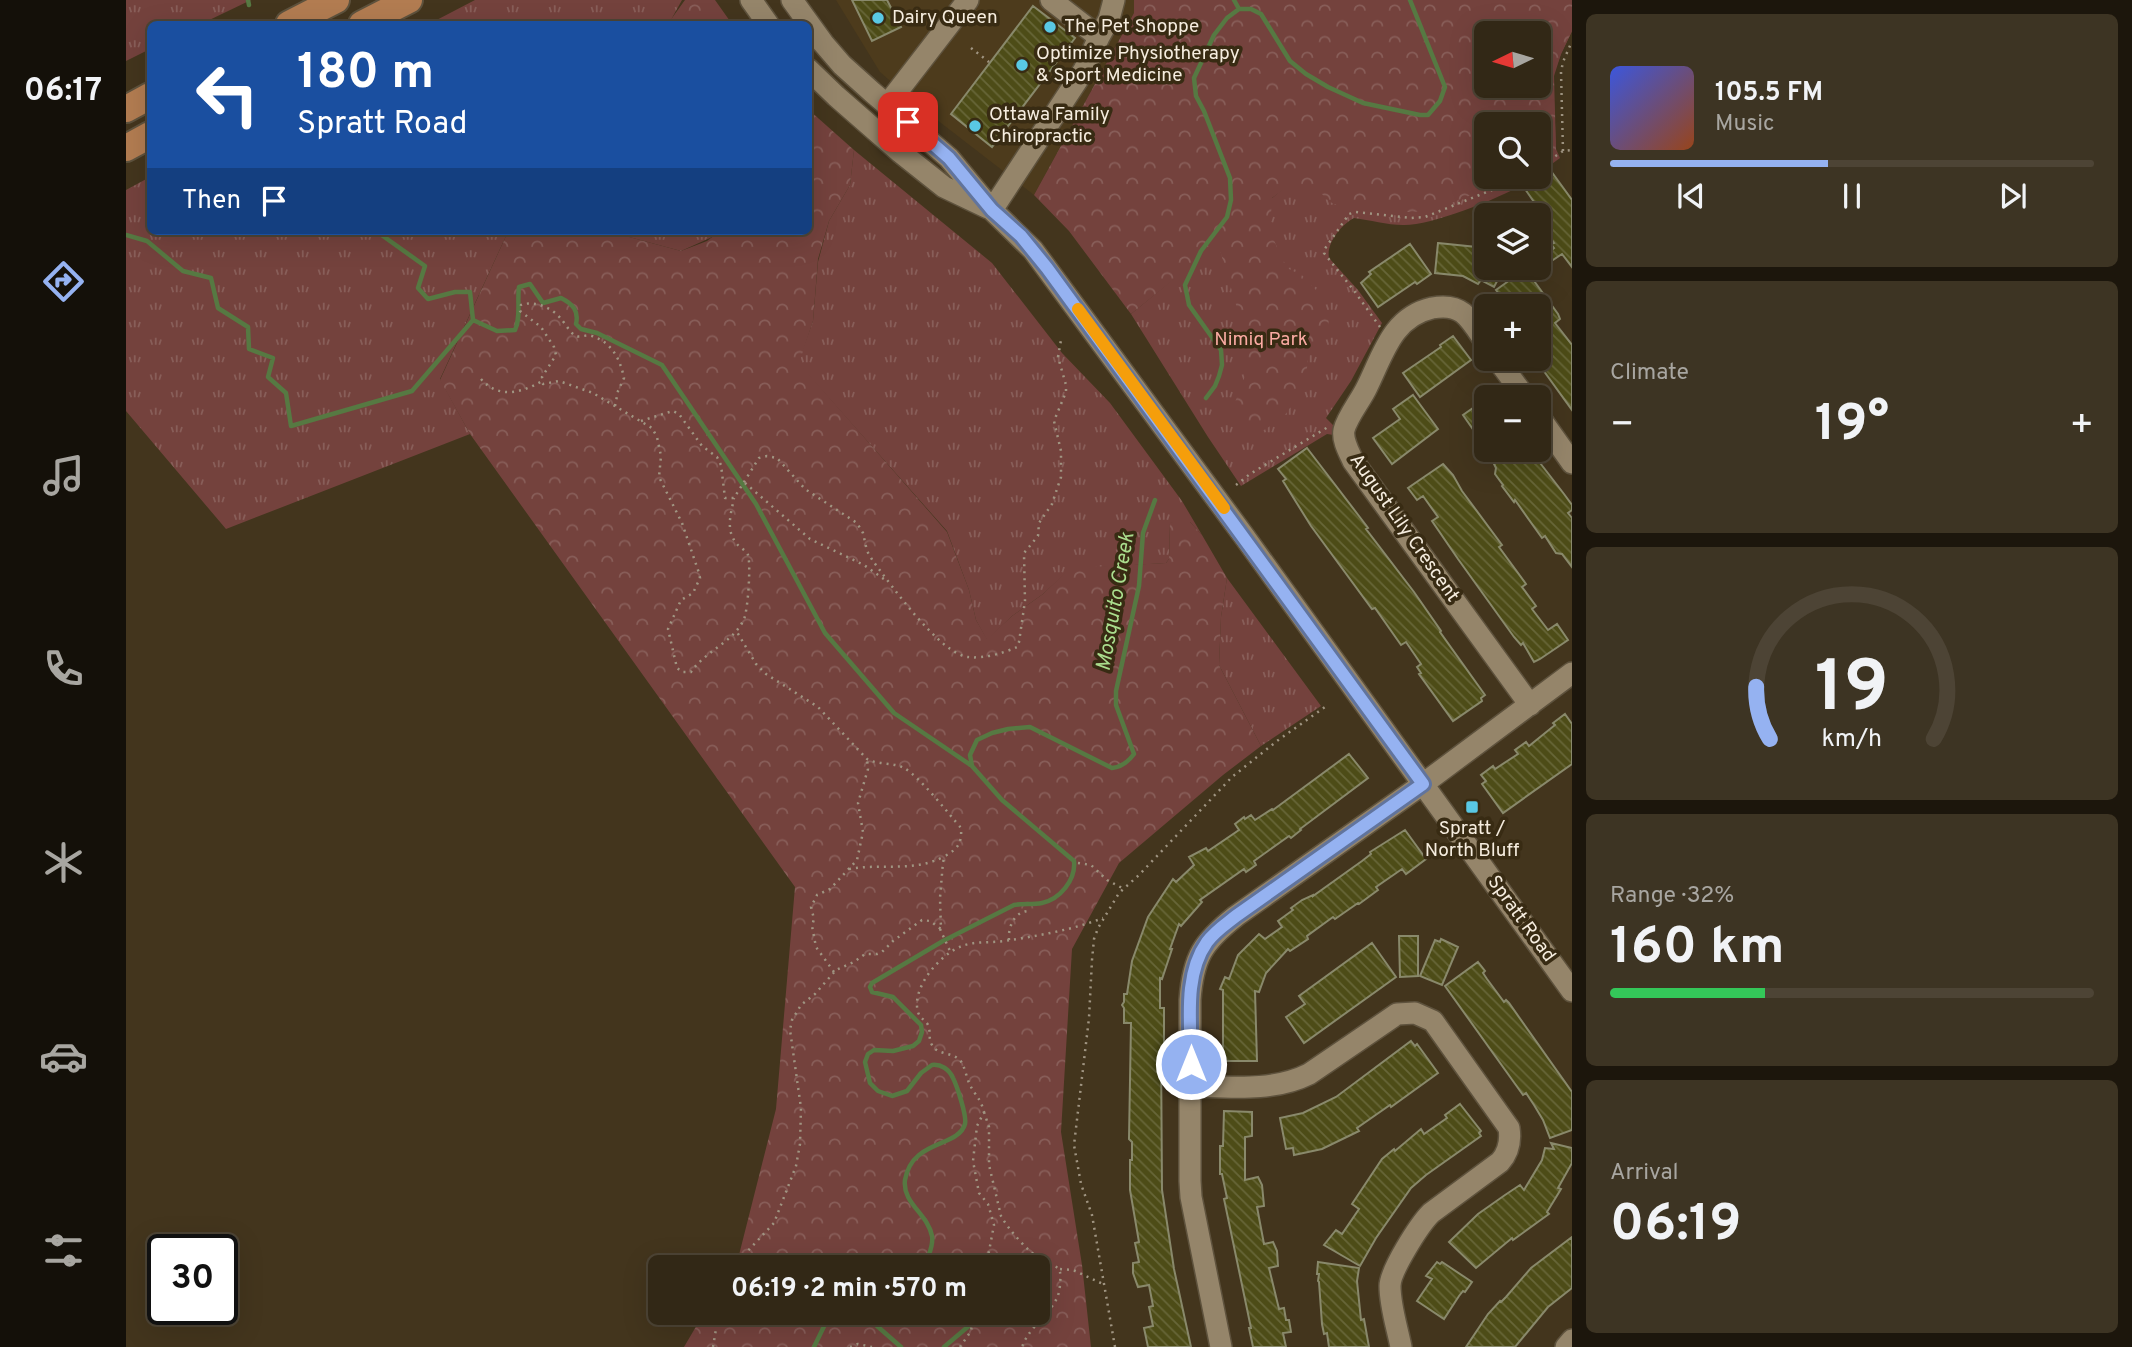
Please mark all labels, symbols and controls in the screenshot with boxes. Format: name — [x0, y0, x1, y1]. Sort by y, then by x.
place label: Dairy Queen — [892, 6, 998, 30]
marker: Dairy Queen — [870, 10, 886, 26]
place label: The Pet Shoppe — [1064, 15, 1199, 39]
marker: The Pet Shoppe — [1042, 19, 1058, 35]
north arrow — [1474, 21, 1550, 98]
map controls — [1474, 21, 1551, 462]
place label: Optimize Physiotherapy & Sport Medicine — [1036, 42, 1240, 88]
text: 180 m — [297, 44, 434, 106]
icon: left — [182, 49, 273, 140]
marker: Optimize Physiotherapy & Sport Medicine — [1014, 57, 1030, 73]
text: 06:17 — [24, 72, 102, 112]
text: 105.5 FM — [1715, 77, 1823, 110]
pin — [878, 92, 938, 152]
icon: arrive — [889, 103, 927, 141]
place label: Ottawa Family Chiropractic — [989, 103, 1110, 149]
text: Spratt Road — [297, 105, 468, 145]
text: Music — [1715, 110, 1775, 139]
button: search — [1474, 112, 1551, 189]
marker: Ottawa Family Chiropractic — [967, 118, 983, 134]
icon: previous — [1672, 177, 1710, 215]
icon: pause — [1833, 177, 1871, 215]
icon: next — [1994, 177, 2032, 215]
icon: arrive — [255, 182, 293, 220]
text: Then — [182, 185, 241, 218]
button: layers — [1474, 203, 1551, 280]
icon: directions — [39, 257, 88, 306]
button: + — [1474, 294, 1551, 371]
park label: Nimiq Park — [1214, 328, 1308, 352]
text: Climate — [1610, 359, 1689, 388]
button: − — [1474, 385, 1551, 462]
text: 19° — [1815, 393, 1889, 459]
text: − — [1610, 402, 1635, 451]
text: + — [2069, 402, 2094, 451]
street label: August Lily Crescent — [1344, 449, 1464, 607]
icon: music — [39, 451, 88, 500]
water label: Mosquito Creek — [1091, 530, 1142, 673]
icon: phone — [39, 644, 88, 693]
text: 19 — [1815, 646, 1889, 738]
text: km/h — [1822, 724, 1882, 756]
marker: Spratt / North Bluff — [1464, 799, 1480, 815]
place label: Spratt / North Bluff — [1425, 817, 1519, 863]
icon: climate — [39, 838, 88, 887]
street label: Spratt Road — [1482, 871, 1560, 967]
text: Range · 32% — [1610, 882, 1734, 911]
text: 160 km — [1610, 916, 1785, 982]
position arrow — [1154, 1027, 1228, 1101]
icon: car — [39, 1032, 88, 1081]
text: Arrival — [1610, 1159, 1679, 1188]
text: 06:19 — [1610, 1193, 1742, 1259]
icon: filters — [39, 1226, 88, 1275]
speed limit sign: 30 — [147, 1234, 238, 1325]
text: 06:19 · 2 min · 570 m — [731, 1273, 967, 1306]

